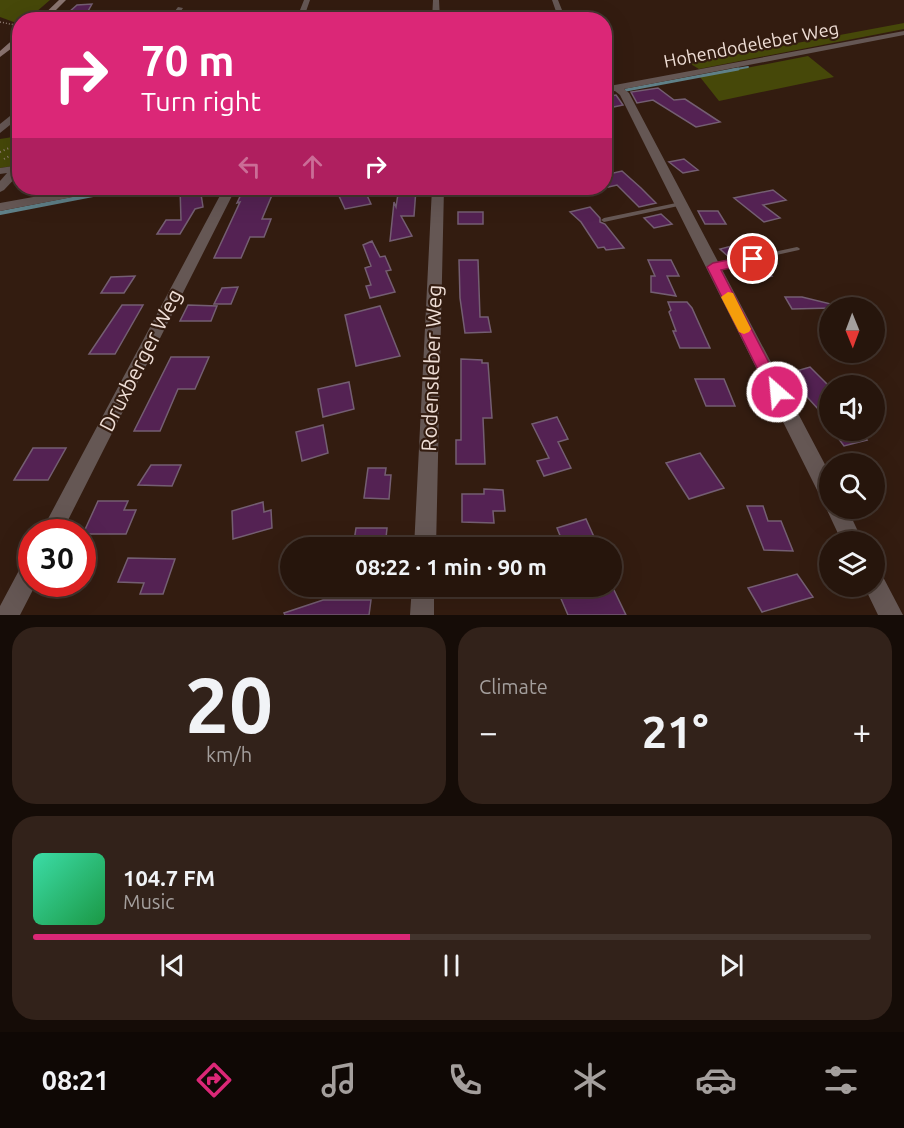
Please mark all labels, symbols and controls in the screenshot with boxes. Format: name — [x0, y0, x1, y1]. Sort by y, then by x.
street label: Hohendodeleber Weg — [662, 17, 840, 71]
icon: right — [42, 36, 120, 114]
text: 70 m — [141, 37, 235, 84]
text: Turn right — [141, 86, 261, 116]
icon: left — [233, 150, 266, 183]
icon: ahead — [296, 150, 329, 183]
icon: right — [359, 150, 392, 183]
pin — [727, 233, 778, 284]
icon: arrive — [736, 242, 769, 275]
street label: Rodensleber Weg — [416, 284, 446, 452]
street label: Druxberger Weg — [94, 285, 186, 435]
north arrow — [819, 297, 885, 363]
map controls — [819, 297, 885, 597]
position arrow — [745, 360, 809, 424]
button: sound — [819, 375, 885, 441]
button: search — [819, 453, 885, 519]
speed limit sign: 30 — [18, 519, 96, 597]
button: layers — [819, 531, 885, 597]
text: 08:22 · 1 min · 90 m — [355, 554, 547, 579]
text: 20 — [185, 660, 273, 748]
text: Climate — [479, 675, 548, 698]
text: 21° — [642, 706, 708, 757]
text: − — [479, 713, 498, 750]
text: + — [852, 713, 871, 750]
text: km/h — [206, 743, 252, 766]
text: 104.7 FM — [123, 865, 215, 890]
text: Music — [123, 890, 175, 913]
icon: previous — [156, 949, 189, 982]
icon: pause — [435, 949, 468, 982]
icon: next — [715, 949, 748, 982]
icon: directions — [193, 1059, 235, 1101]
icon: music — [318, 1059, 360, 1101]
icon: phone — [444, 1059, 486, 1101]
icon: climate — [569, 1059, 611, 1101]
icon: car — [695, 1059, 737, 1101]
icon: filters — [820, 1059, 862, 1101]
text: 08:21 — [42, 1065, 109, 1095]

